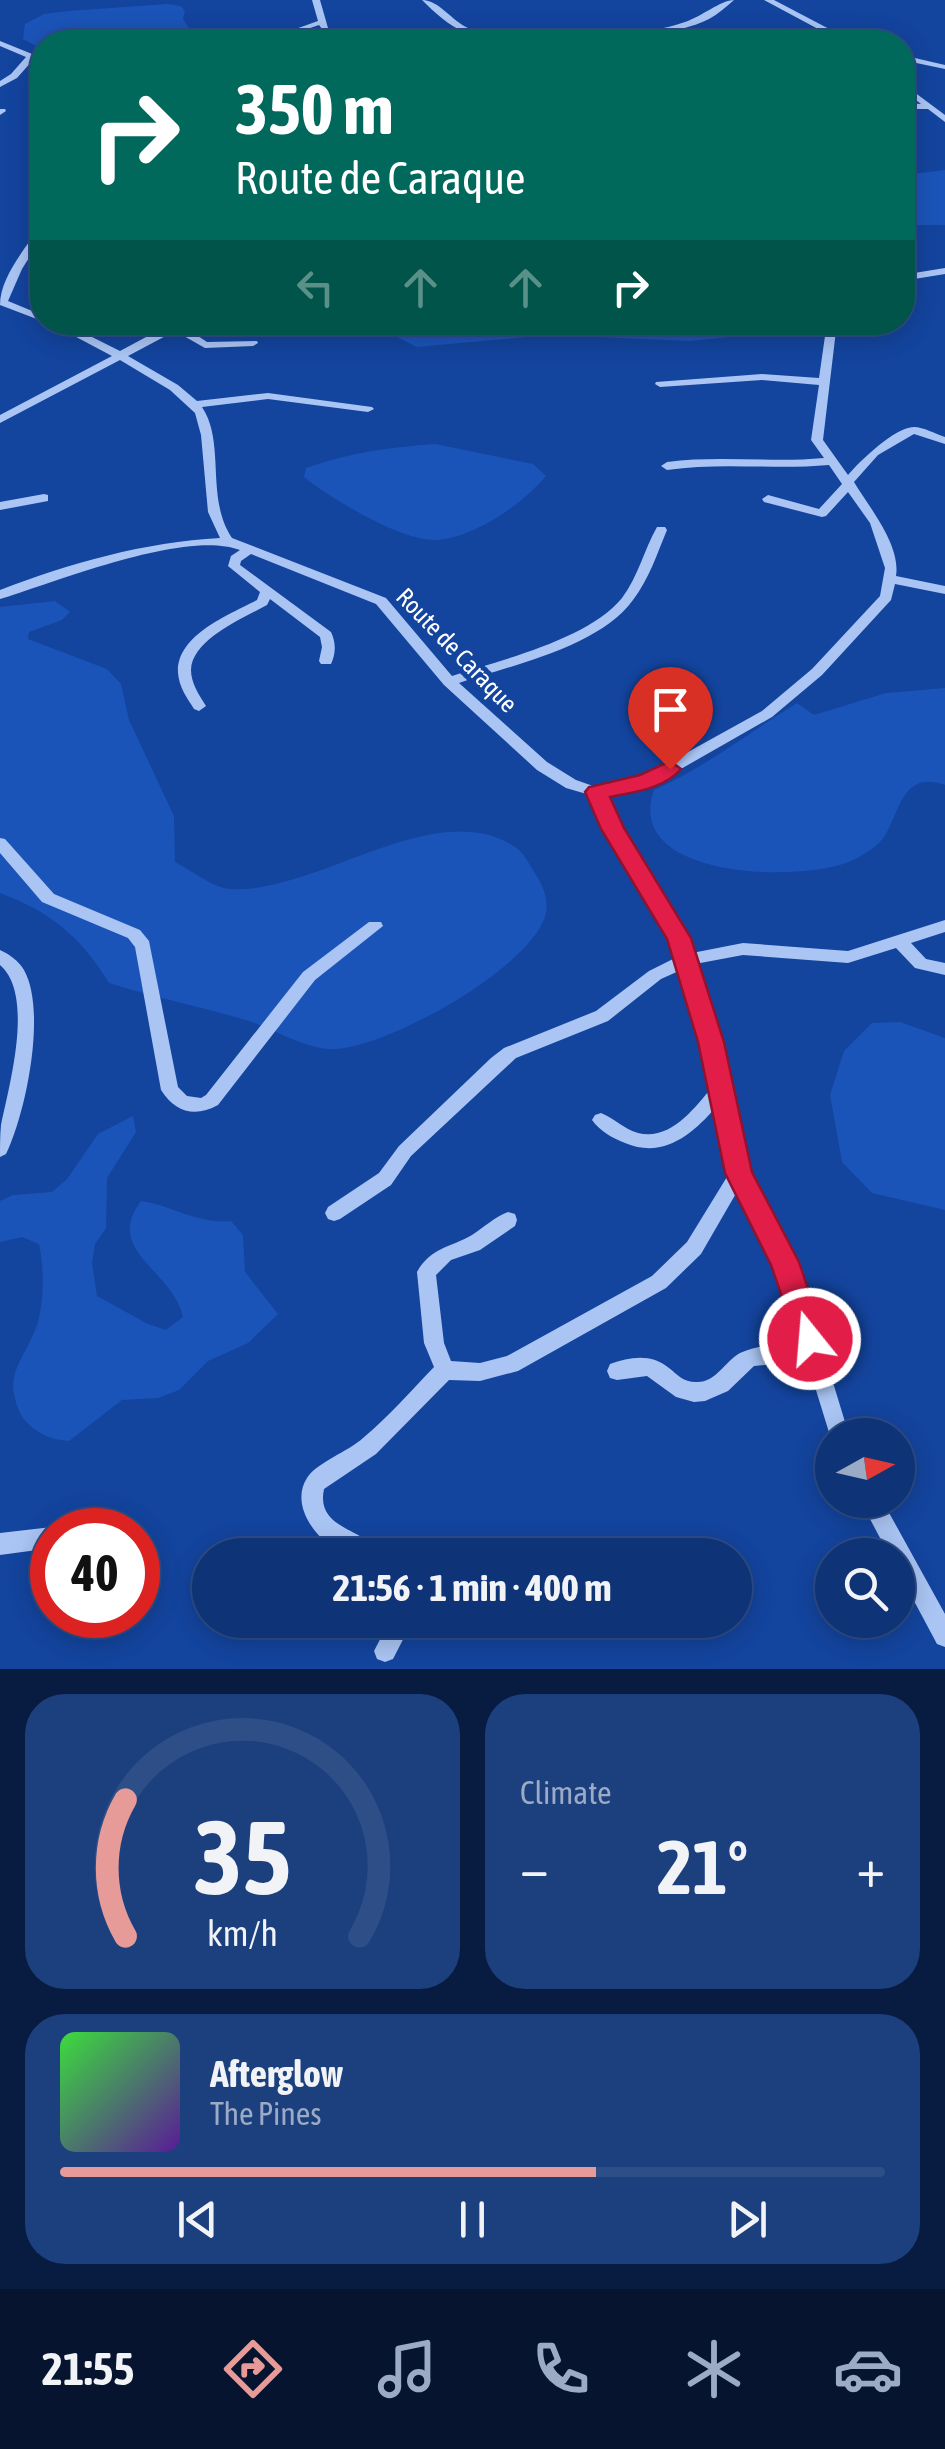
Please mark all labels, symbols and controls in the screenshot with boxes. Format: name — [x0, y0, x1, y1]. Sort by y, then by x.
text: 350 m — [235, 69, 394, 149]
icon: right — [70, 70, 200, 200]
text: Route de Caraque — [235, 152, 525, 204]
icon: left — [288, 260, 343, 315]
icon: ahead — [393, 260, 448, 315]
icon: ahead — [498, 260, 553, 315]
icon: right — [603, 260, 658, 315]
street label: Route de Caraque — [391, 582, 523, 718]
pin — [628, 667, 713, 770]
icon: arrive — [643, 682, 698, 737]
position arrow — [758, 1287, 862, 1391]
north arrow — [815, 1418, 915, 1518]
map controls — [815, 1418, 915, 1638]
speed limit sign: 40 — [30, 1508, 160, 1638]
button: search — [815, 1538, 915, 1638]
text: 21:56 · 1 min · 400 m — [332, 1566, 612, 1609]
text: Climate — [520, 1774, 612, 1811]
text: 35 — [194, 1797, 291, 1916]
text: 21° — [657, 1824, 748, 1910]
text: − — [520, 1836, 549, 1899]
text: + — [856, 1836, 885, 1899]
text: km/h — [207, 1913, 278, 1954]
text: Afterglow — [210, 2052, 343, 2095]
text: The Pines — [210, 2095, 322, 2132]
icon: previous — [170, 2192, 225, 2247]
icon: pause — [445, 2192, 500, 2247]
icon: next — [720, 2192, 775, 2247]
icon: directions — [218, 2334, 288, 2404]
icon: music — [372, 2334, 442, 2404]
icon: phone — [526, 2334, 596, 2404]
icon: climate — [679, 2334, 749, 2404]
icon: car — [833, 2334, 903, 2404]
text: 21:55 — [42, 2343, 134, 2395]

